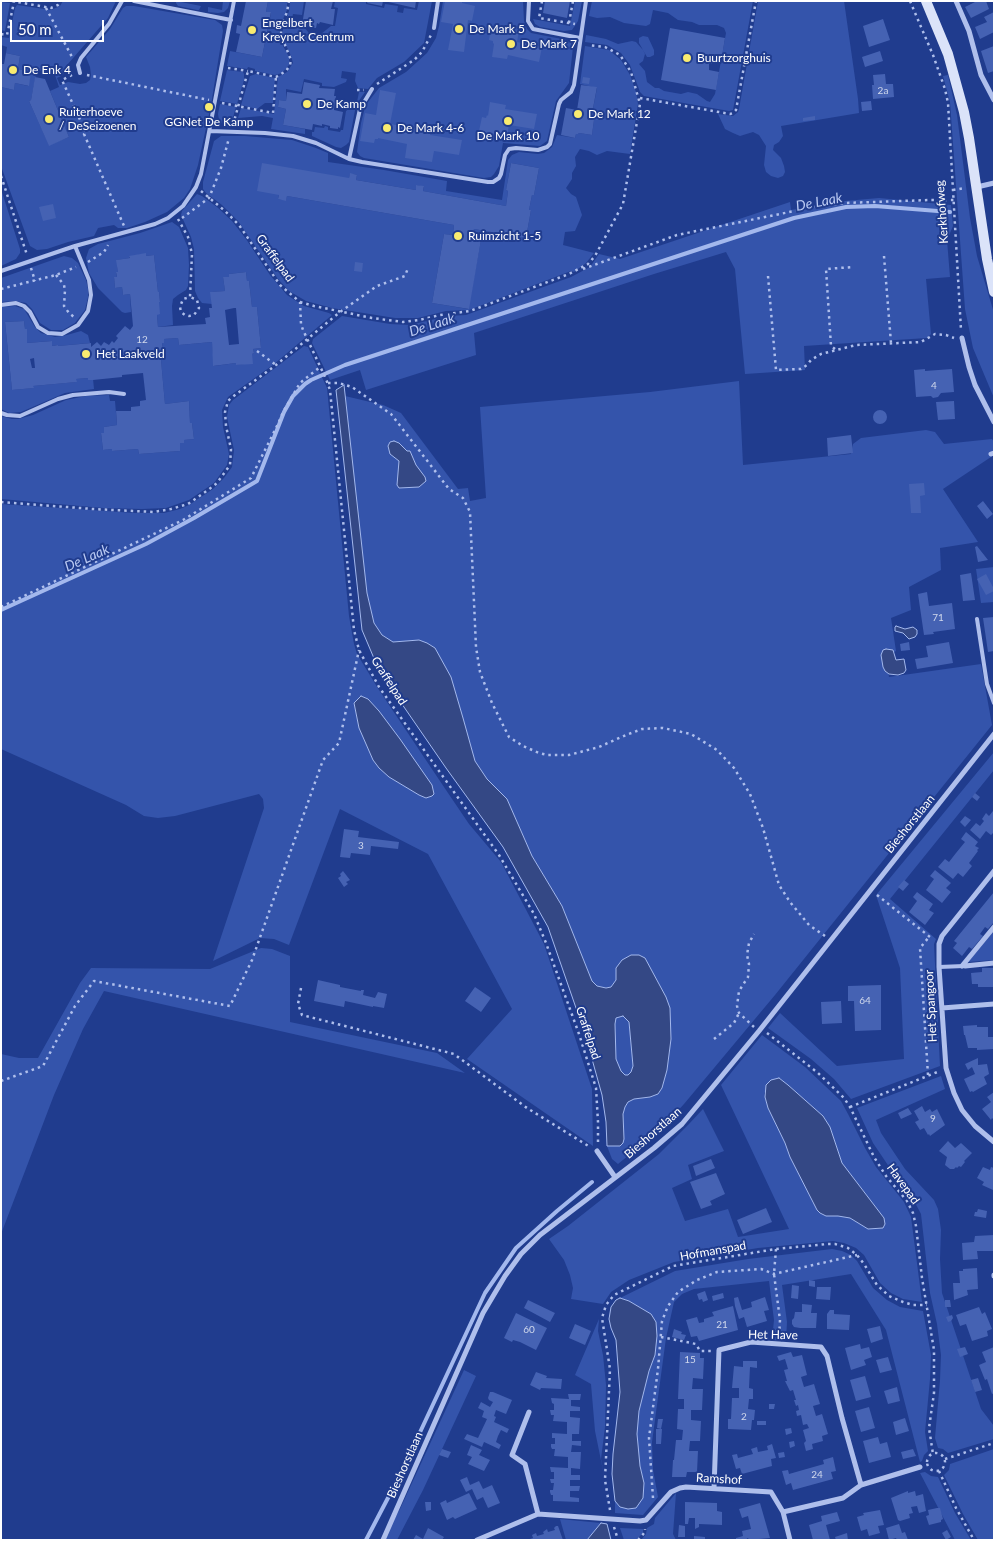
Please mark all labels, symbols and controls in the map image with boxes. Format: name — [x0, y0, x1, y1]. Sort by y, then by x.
scale bar — [12, 10, 106, 42]
place label: Engelbert Kreynck Centrum — [262, 16, 354, 44]
text: 50 m — [18, 20, 52, 38]
place label: De Mark 5 — [469, 22, 525, 36]
marker: De Mark 5 — [453, 23, 465, 35]
marker: Engelbert Kreynck Centrum — [246, 24, 258, 36]
place label: De Mark 7 — [521, 37, 577, 51]
marker: De Mark 7 — [505, 38, 517, 50]
place label: Buurtzorghuis — [697, 51, 771, 65]
marker: Buurtzorghuis — [681, 52, 693, 64]
place label: De Enk 4 — [23, 63, 71, 77]
marker: De Enk 4 — [7, 64, 19, 76]
house number: 2a — [878, 85, 888, 97]
place label: De Kamp — [317, 97, 366, 111]
marker: De Kamp — [301, 98, 313, 110]
marker: GGNet De Kamp — [203, 101, 215, 113]
place label: Ruiterhoeve / DeSeizoenen — [59, 105, 137, 133]
place label: De Mark 12 — [588, 107, 651, 121]
marker: De Mark 12 — [572, 108, 584, 120]
marker: Ruiterhoeve / DeSeizoenen — [43, 113, 55, 125]
place label: GGNet De Kamp — [164, 115, 254, 129]
marker: De Mark 10 — [502, 115, 514, 127]
place label: De Mark 4-6 — [397, 121, 464, 135]
marker: De Mark 4-6 — [381, 122, 393, 134]
place label: De Mark 10 — [477, 129, 539, 143]
street label: Kerkhofweg — [933, 180, 951, 244]
water label: De Laak — [794, 189, 844, 215]
place label: Ruimzicht 1-5 — [468, 229, 541, 243]
marker: Ruimzicht 1-5 — [452, 230, 464, 242]
street label: Graffelpad — [253, 231, 297, 285]
water label: De Laak — [407, 310, 457, 340]
house number: 12 — [136, 334, 148, 346]
place label: Het Laakveld — [96, 347, 165, 361]
marker: Het Laakveld — [80, 348, 92, 360]
house number: 4 — [931, 380, 937, 392]
water label: De Laak — [62, 541, 112, 575]
house number: 71 — [932, 612, 944, 624]
street label: Graffelpad — [368, 654, 410, 708]
street label: Bieshorstlaan — [882, 792, 938, 856]
house number: 3 — [358, 840, 364, 852]
street label: Het Spangoor — [922, 969, 940, 1043]
house number: 64 — [859, 995, 871, 1007]
street label: Graffelpad — [573, 1005, 603, 1061]
street label: Bieshorstlaan — [622, 1104, 684, 1162]
house number: 9 — [930, 1113, 936, 1125]
street label: Havepad — [883, 1161, 923, 1207]
street label: Hofmanspad — [679, 1238, 747, 1264]
house number: 21 — [716, 1319, 728, 1331]
house number: 60 — [523, 1324, 535, 1336]
street label: Het Have — [748, 1327, 798, 1343]
house number: 15 — [684, 1354, 696, 1366]
house number: 2 — [741, 1411, 747, 1423]
street label: Bieshorstlaan — [384, 1430, 426, 1500]
house number: 24 — [811, 1469, 823, 1481]
street label: Ramshof — [696, 1471, 742, 1487]

